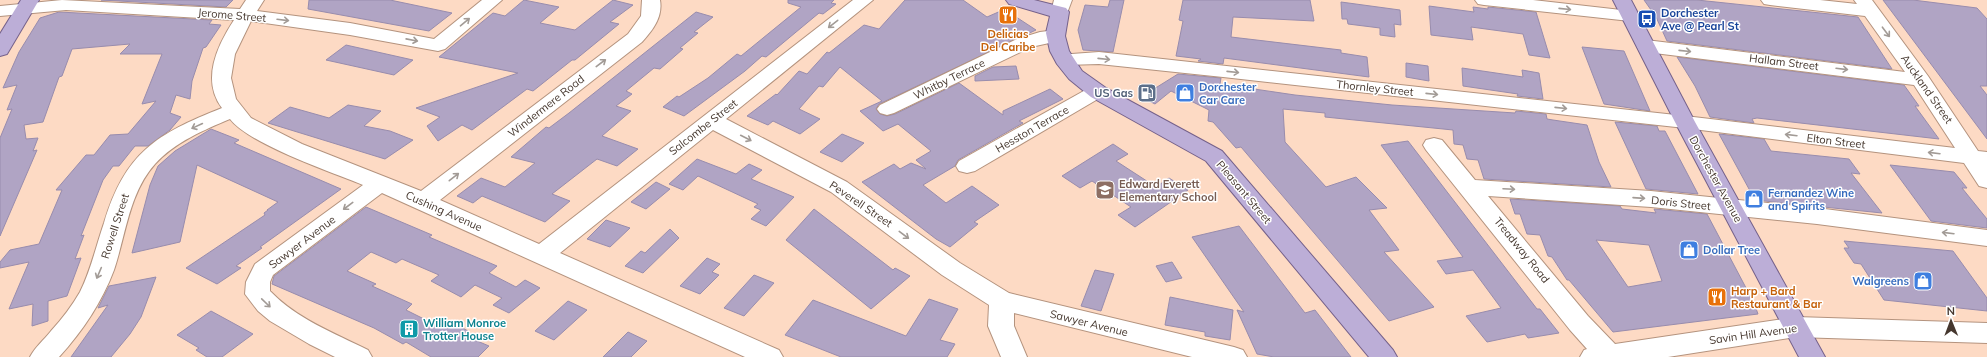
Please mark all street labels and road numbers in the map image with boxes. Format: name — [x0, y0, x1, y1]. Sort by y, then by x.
street label: Jerome Street — [197, 5, 267, 25]
street label: Hallam Street — [1749, 51, 1820, 73]
street label: Auckland Street — [1898, 52, 1956, 126]
street label: Whitby Terrace — [911, 56, 987, 102]
street label: Windermere Road — [505, 72, 587, 140]
street label: Thornley Street — [1336, 77, 1414, 99]
street label: Salcombe Street — [666, 96, 740, 158]
street label: Hesston Terrace — [993, 102, 1071, 156]
street label: Elton Street — [1806, 130, 1866, 152]
street label: Dorchester Avenue — [1686, 133, 1746, 225]
street label: Pleasant Street — [1214, 158, 1275, 226]
street label: Peverell Street — [827, 178, 895, 230]
street label: Cushing Avenue — [403, 188, 485, 234]
street label: Rowell Street — [98, 192, 132, 260]
street label: Doris Street — [1651, 193, 1712, 213]
street label: Sawyer Avenue — [266, 212, 338, 272]
street label: Treadway Road — [1491, 214, 1553, 286]
street label: Sawyer Avenue — [1048, 307, 1130, 339]
street label: Savin Hill Avenue — [1708, 321, 1798, 347]

